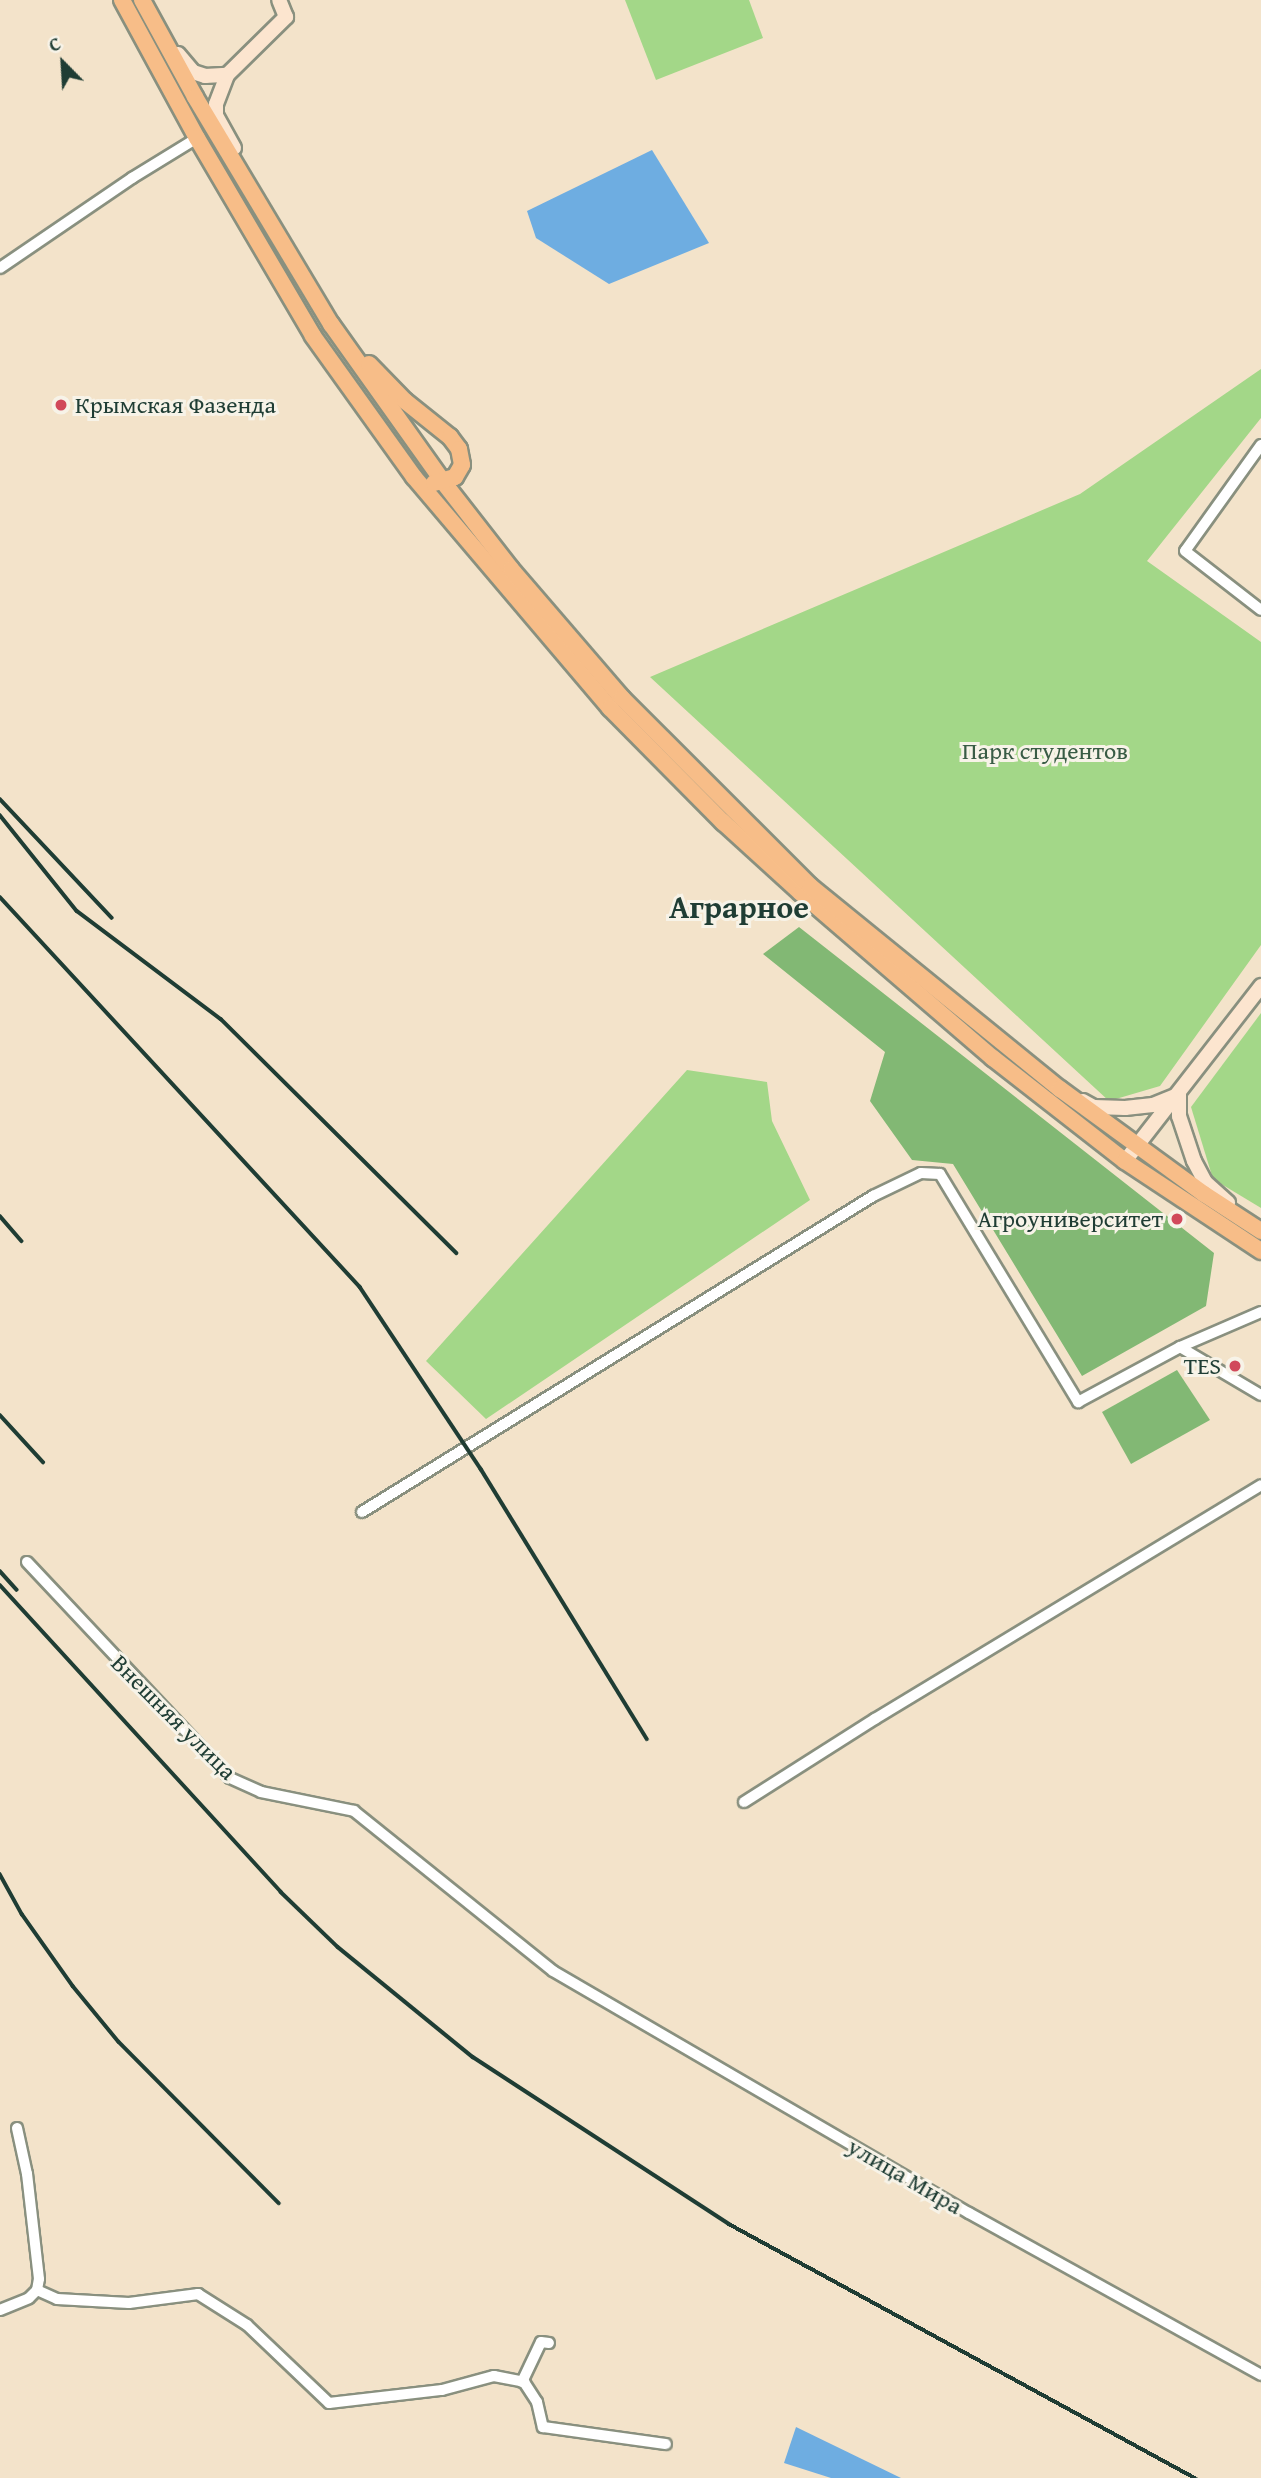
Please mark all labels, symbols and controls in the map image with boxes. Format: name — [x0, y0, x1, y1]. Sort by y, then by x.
north arrow — [28, 28, 98, 98]
text: С — [44, 29, 65, 59]
place label: Крымская Фазенда — [75, 391, 276, 419]
marker: Крымская Фазенда — [53, 397, 69, 413]
park label: Парк студентов — [962, 737, 1128, 765]
district label: Аграрное — [669, 888, 809, 926]
place label: Агроуниверситет — [977, 1205, 1163, 1233]
marker: Агроуниверситет — [1169, 1211, 1185, 1227]
place label: TES — [1184, 1352, 1221, 1380]
marker: TES — [1227, 1358, 1243, 1374]
street label: Внешняя улица — [105, 1648, 243, 1786]
street label: улица Мира — [843, 2132, 967, 2220]

